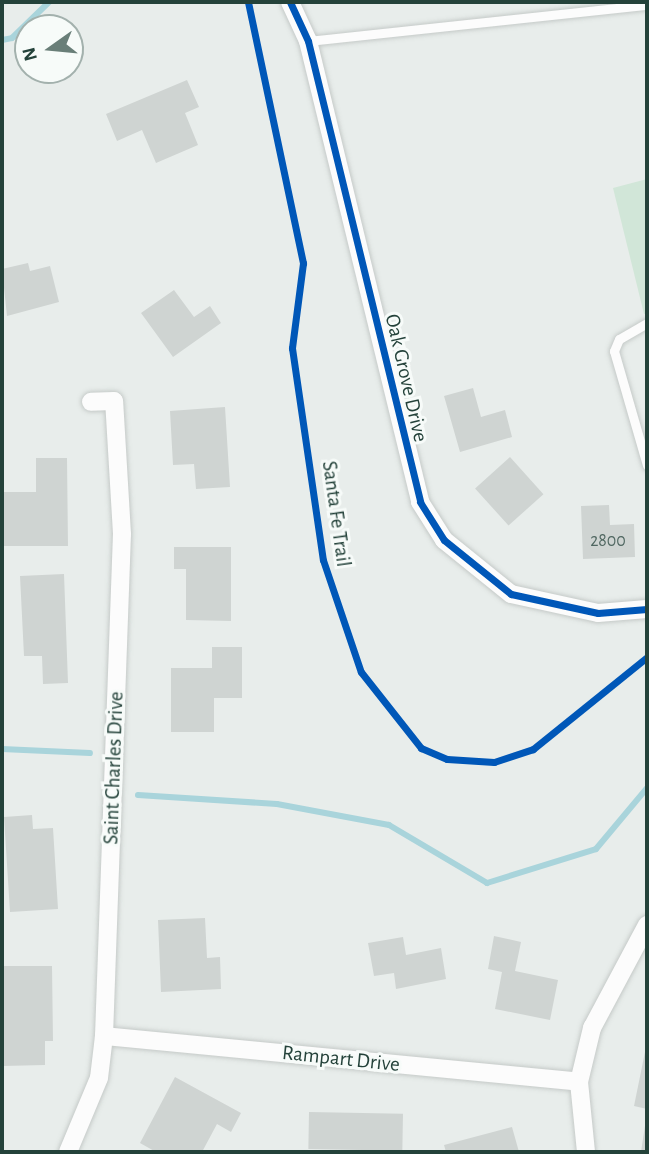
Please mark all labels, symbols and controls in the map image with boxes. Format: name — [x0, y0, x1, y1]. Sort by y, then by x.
north arrow — [14, 14, 84, 84]
text: N — [19, 45, 41, 63]
street label: Oak Grove Drive — [379, 312, 433, 444]
street label: Santa Fe Trail — [316, 459, 356, 569]
house number: 2800 — [590, 530, 626, 552]
street label: Saint Charles Drive — [99, 691, 129, 845]
street label: Rampart Drive — [281, 1040, 401, 1078]

